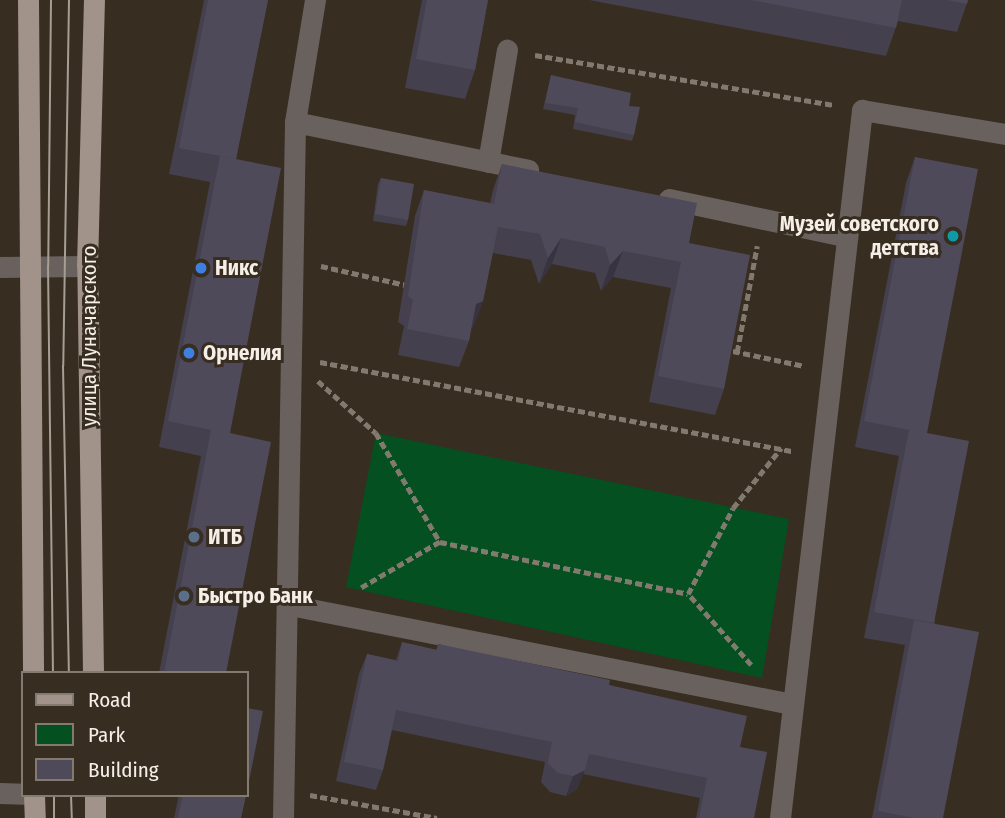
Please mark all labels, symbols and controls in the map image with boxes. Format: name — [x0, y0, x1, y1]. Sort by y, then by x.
place label: Музей советского детства — [780, 211, 939, 261]
marker: Музей советского детства — [945, 228, 961, 244]
street label: улица Луначарского — [76, 246, 102, 426]
place label: Никс — [215, 255, 258, 281]
marker: Никс — [193, 260, 209, 276]
place label: Орнелия — [203, 340, 282, 366]
marker: Орнелия — [181, 345, 197, 361]
place label: ИТБ — [208, 524, 242, 550]
marker: ИТБ — [186, 529, 202, 545]
place label: Быстро Банк — [198, 583, 313, 609]
marker: Быстро Банк — [176, 588, 192, 604]
legend — [21, 671, 248, 797]
text: Road — [88, 687, 132, 713]
text: Park — [88, 722, 125, 748]
text: Building — [88, 757, 159, 783]

